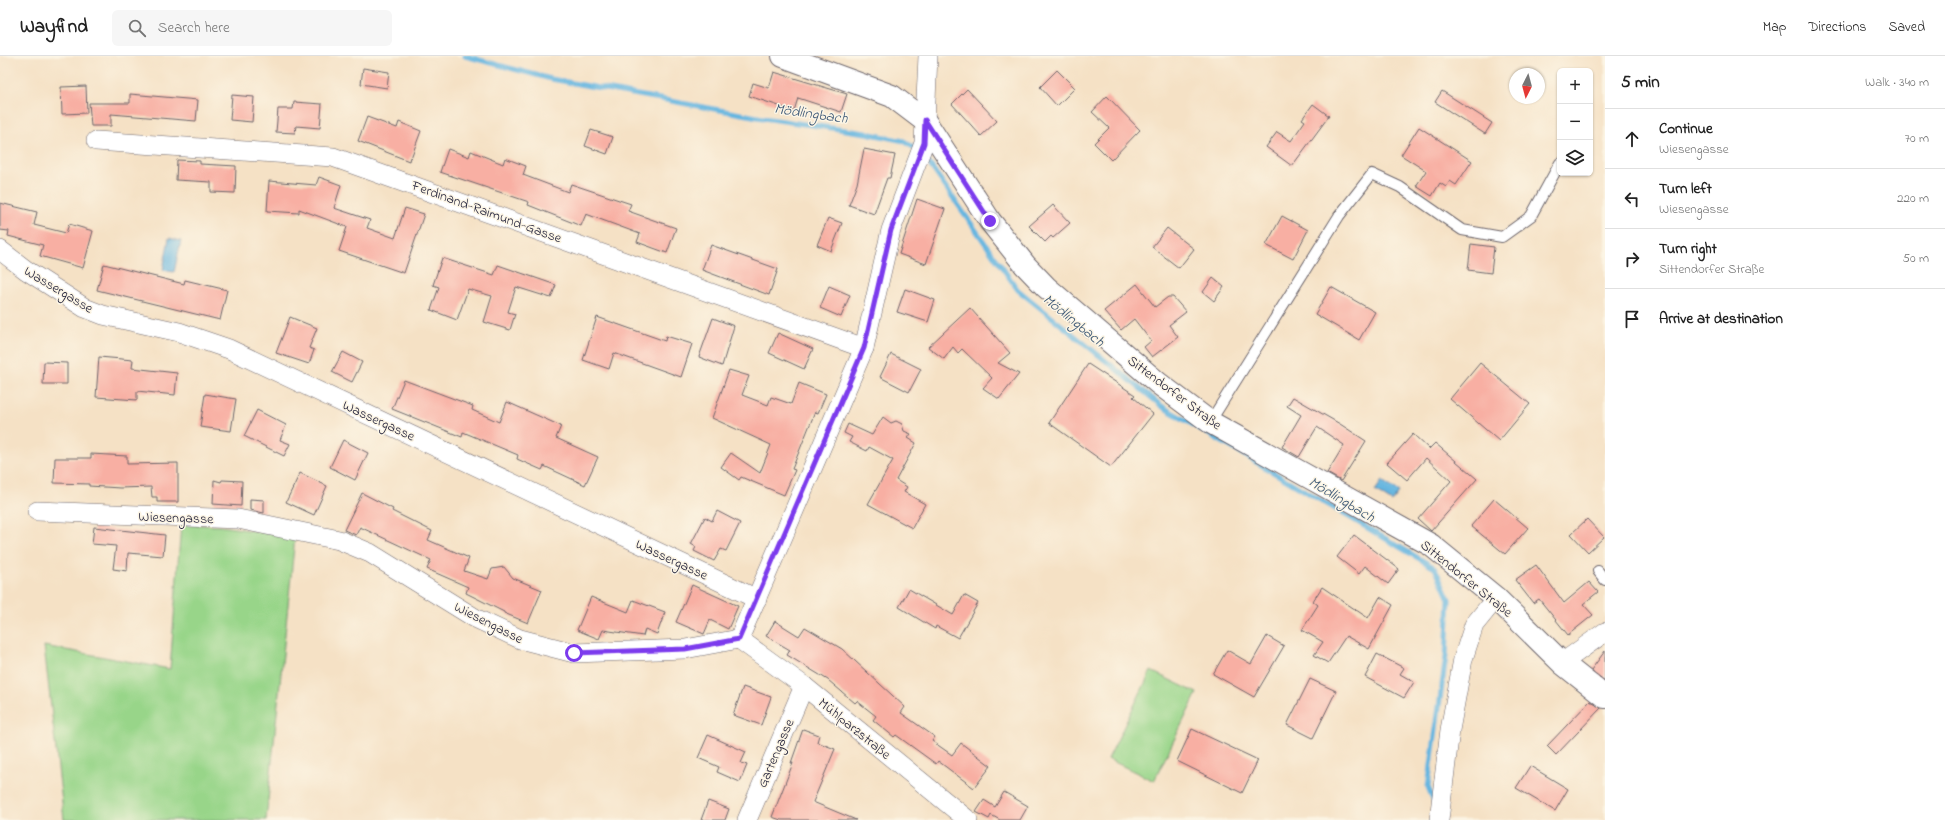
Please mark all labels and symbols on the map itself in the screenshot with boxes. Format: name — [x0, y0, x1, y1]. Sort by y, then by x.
north arrow — [1509, 68, 1545, 104]
water label: Mödlingbach — [773, 98, 850, 131]
street label: Ferdinand-Raimund-Gasse — [408, 175, 565, 250]
route end — [981, 212, 999, 230]
street label: Wassergasse — [19, 261, 98, 321]
water label: Mödlingbach — [1037, 289, 1110, 354]
street label: Sittendorfer Straße — [1123, 351, 1226, 436]
street label: Wassergasse — [338, 395, 419, 448]
water label: Mödlingbach — [1304, 471, 1380, 530]
street label: Wiesengasse — [138, 507, 215, 531]
street label: Wassergasse — [631, 534, 712, 587]
street label: Sittendorfer Straße — [1415, 535, 1517, 623]
street label: Wiesengasse — [450, 597, 527, 651]
route start — [565, 644, 583, 662]
street label: Mühlparzstraße — [813, 693, 895, 766]
street label: Gartengasse — [752, 715, 801, 792]

